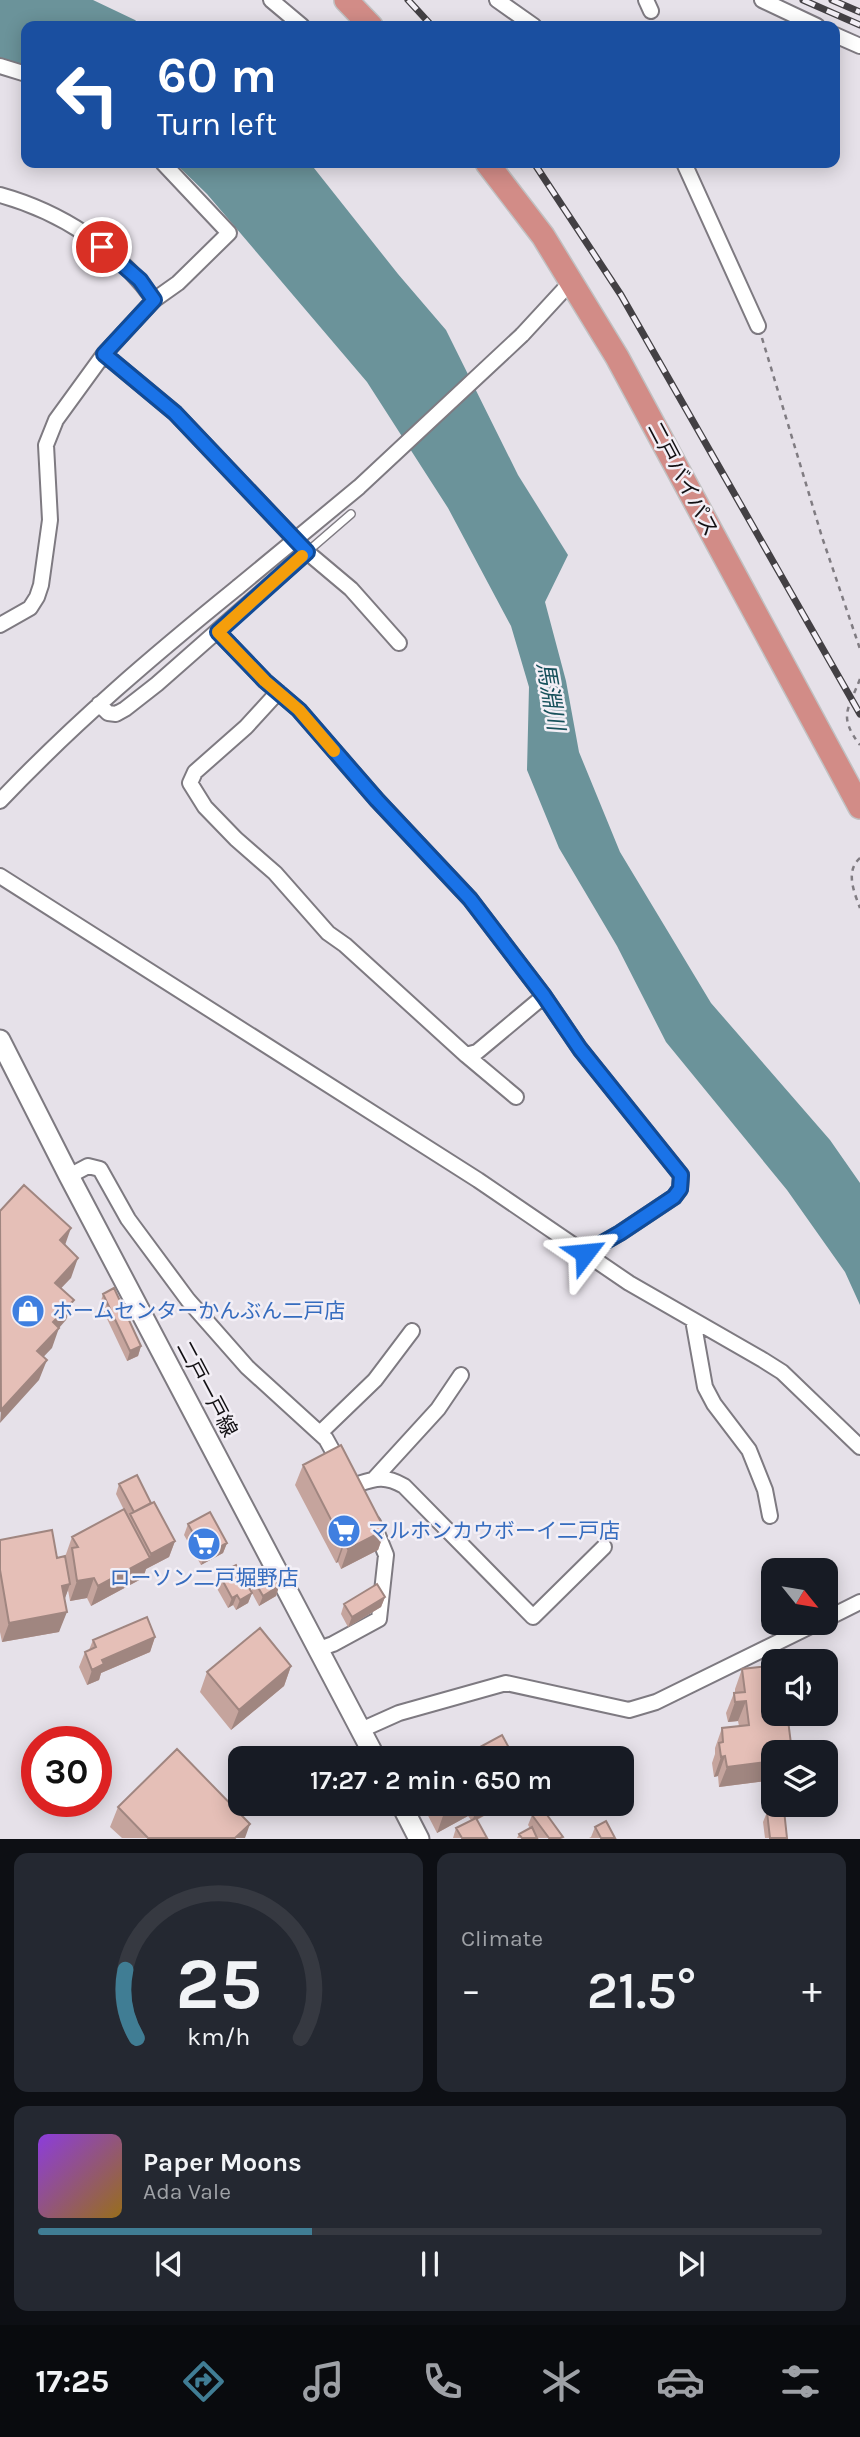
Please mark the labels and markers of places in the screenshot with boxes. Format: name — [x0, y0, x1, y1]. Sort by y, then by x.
pin — [72, 217, 132, 277]
shop icon: ホームセンターかんぶん二戸店 — [9, 1292, 47, 1330]
place label: ホームセンターかんぶん二戸店 — [52, 1299, 345, 1323]
supermarket icon: マルホンカウボーイ二戸店 — [325, 1512, 363, 1550]
place label: マルホンカウボーイ二戸店 — [368, 1519, 620, 1543]
supermarket icon: ローソン二戸堀野店 — [185, 1525, 223, 1563]
place label: ローソン二戸堀野店 — [110, 1566, 299, 1590]

